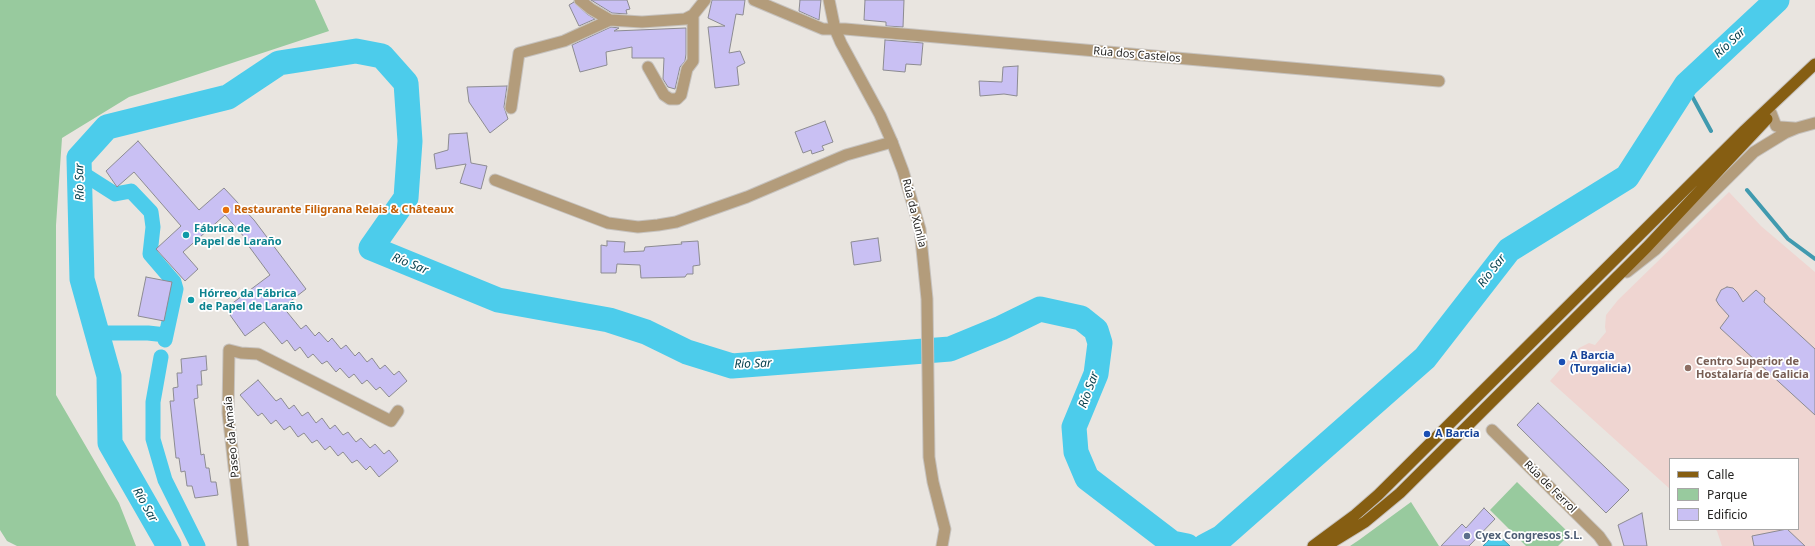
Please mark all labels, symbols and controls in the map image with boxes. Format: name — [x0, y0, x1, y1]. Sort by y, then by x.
water label: Río Sar — [1711, 25, 1749, 61]
street label: Rúa dos Castelos — [1093, 45, 1181, 65]
water label: Río Sar — [72, 163, 88, 201]
street label: Rúa da Xunlla — [899, 177, 929, 249]
place label: Restaurante Filigrana Relais & Châteaux — [234, 203, 454, 217]
marker: Restaurante Filigrana Relais & Châteaux — [221, 205, 231, 215]
place label: Fábrica de Papel de Laraño — [194, 222, 282, 248]
marker: Fábrica de Papel de Laraño — [181, 230, 191, 240]
water label: Río Sar — [390, 250, 430, 278]
water label: Río Sar — [1475, 252, 1509, 290]
place label: Hórreo da Fábrica de Papel de Laraño — [199, 287, 303, 313]
marker: Hórreo da Fábrica de Papel de Laraño — [186, 295, 196, 305]
place label: A Barcia (Turgalicia) — [1570, 349, 1631, 375]
place label: Centro Superior de Hostalaría de Galicia — [1696, 355, 1809, 381]
water label: Río Sar — [734, 356, 772, 372]
marker: A Barcia (Turgalicia) — [1557, 357, 1567, 367]
marker: Centro Superior de Hostalaría de Galicia — [1683, 363, 1693, 373]
water label: Río Sar — [1076, 370, 1102, 410]
street label: Paseo da Amaía — [222, 396, 242, 478]
place label: A Barcia — [1435, 427, 1480, 441]
marker: A Barcia — [1422, 429, 1432, 439]
street label: Rúa de Ferrol — [1521, 458, 1579, 516]
legend — [1669, 458, 1799, 530]
text: Calle — [1707, 466, 1734, 483]
water label: Río Sar — [129, 485, 161, 525]
text: Parque — [1707, 486, 1747, 503]
text: Edificio — [1707, 506, 1748, 523]
place label: Cyex Congresos S.L. — [1475, 529, 1582, 543]
marker: Cyex Congresos S.L. — [1462, 531, 1472, 541]

